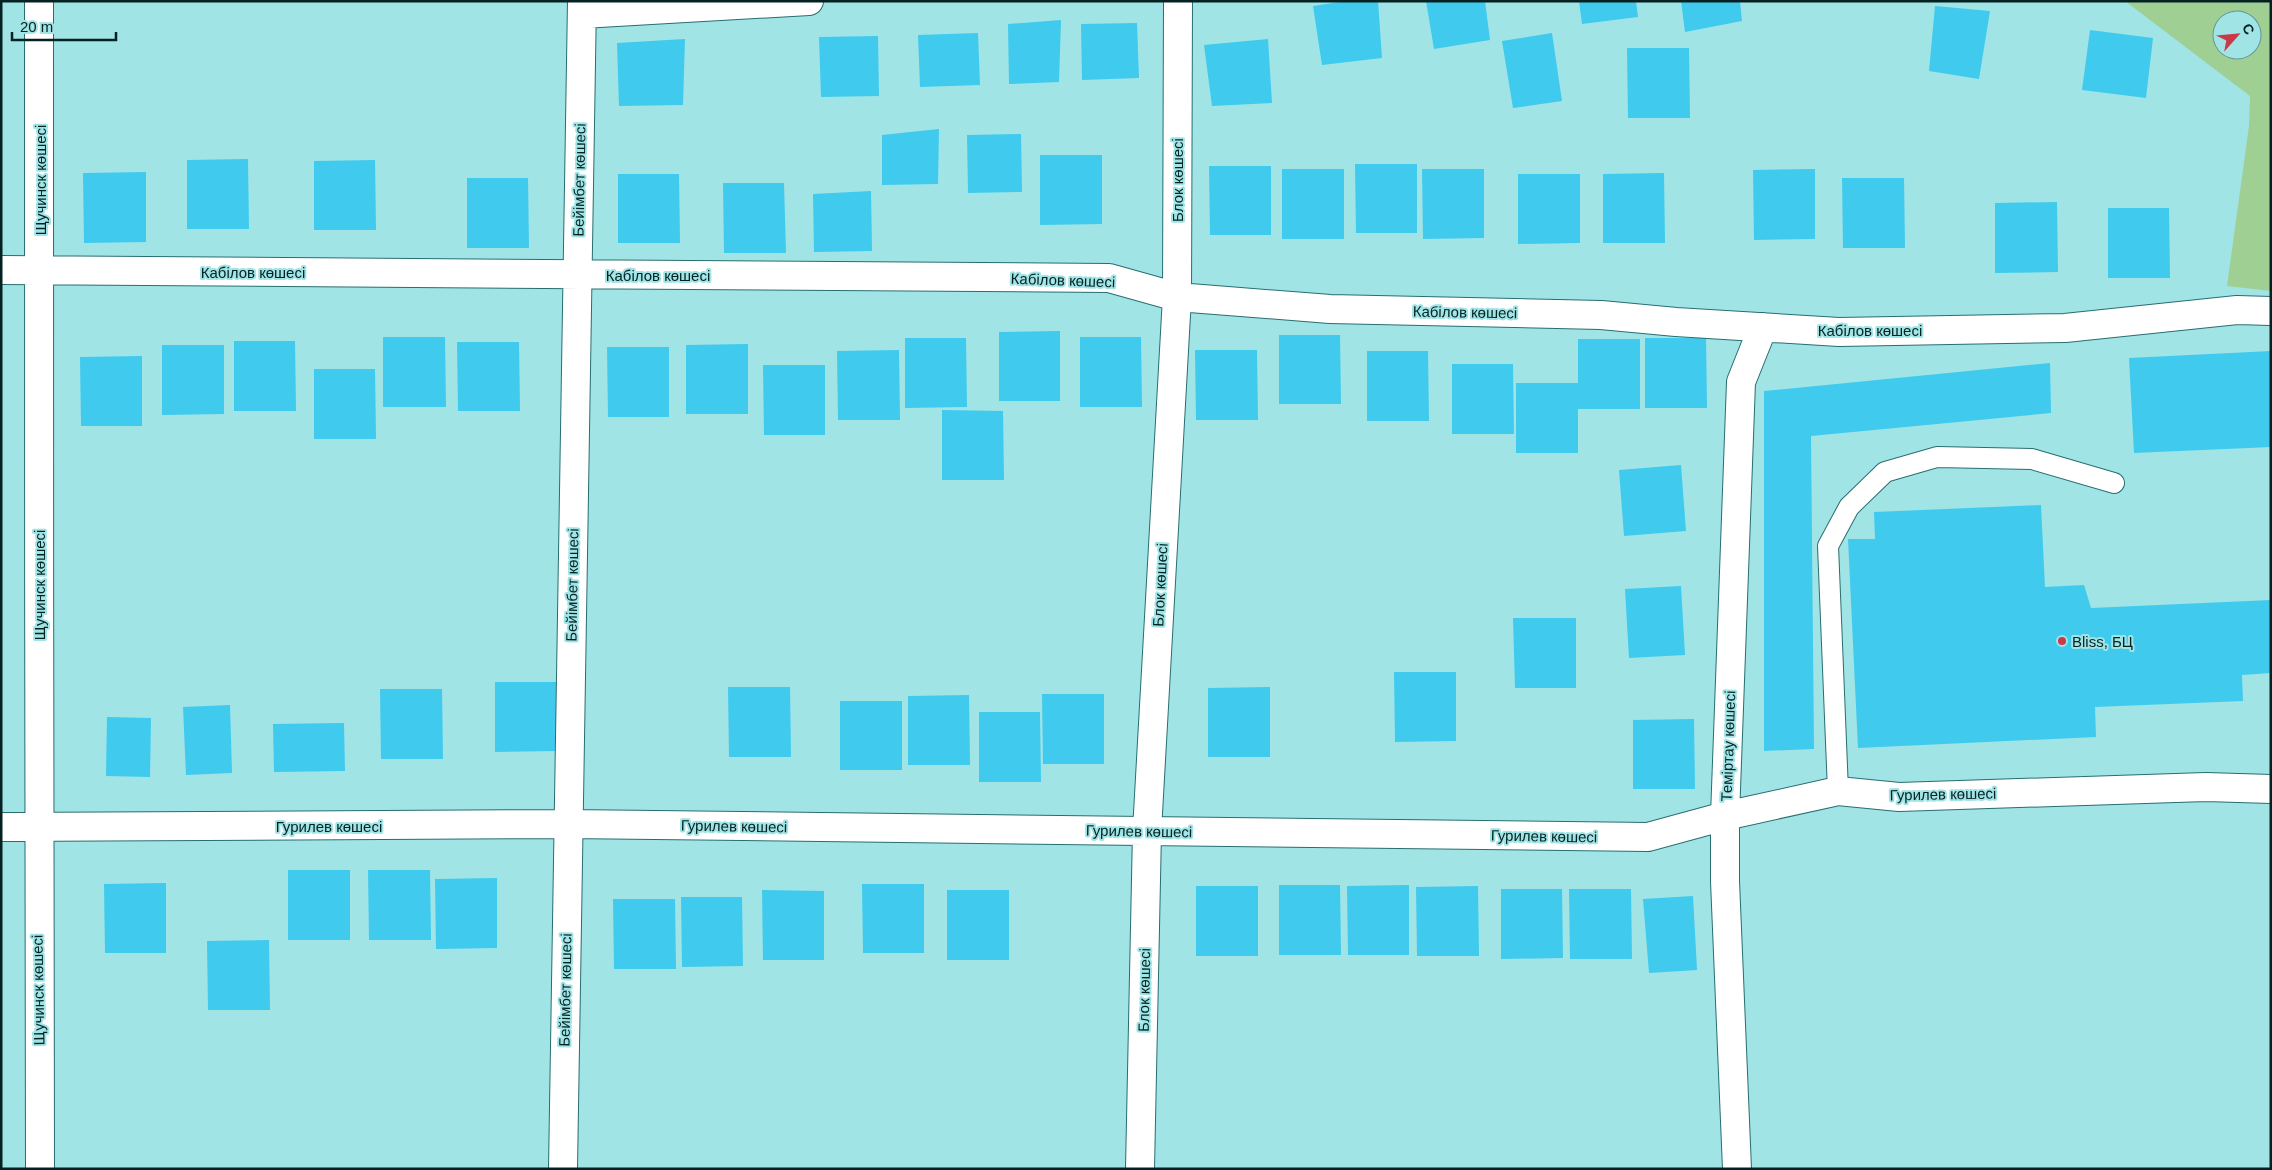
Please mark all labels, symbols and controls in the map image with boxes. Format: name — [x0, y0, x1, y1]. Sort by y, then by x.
scale bar — [12, 10, 116, 42]
north arrow — [2212, 10, 2262, 60]
text: 20 m — [20, 18, 53, 35]
text: С — [2239, 21, 2258, 37]
street label: Бейімбет көшесі — [570, 123, 588, 237]
street label: Щучинск көшесі — [32, 125, 49, 235]
street label: Блок көшесі — [1169, 138, 1186, 222]
street label: Кабілов көшесі — [201, 264, 305, 281]
street label: Кабілов көшесі — [606, 267, 710, 284]
street label: Кабілов көшесі — [1010, 270, 1116, 290]
street label: Кабілов көшесі — [1413, 303, 1517, 321]
street label: Кабілов көшесі — [1818, 322, 1922, 339]
street label: Бейімбет көшесі — [563, 528, 581, 642]
street label: Щучинск көшесі — [31, 530, 48, 640]
street label: Блок көшесі — [1149, 543, 1171, 627]
place label: Bliss, БЦ — [2072, 633, 2133, 650]
marker: Bliss, БЦ — [2056, 635, 2068, 647]
street label: Теміртау көшесі — [1718, 690, 1738, 802]
street label: Гурилев көшесі — [1890, 785, 1996, 803]
street label: Гурилев көшесі — [681, 817, 787, 835]
street label: Гурилев көшесі — [276, 818, 382, 835]
street label: Гурилев көшесі — [1086, 822, 1192, 840]
street label: Гурилев көшесі — [1491, 827, 1597, 845]
street label: Бейімбет көшесі — [556, 933, 574, 1047]
street label: Щучинск көшесі — [29, 935, 47, 1045]
street label: Блок көшесі — [1135, 948, 1153, 1032]

